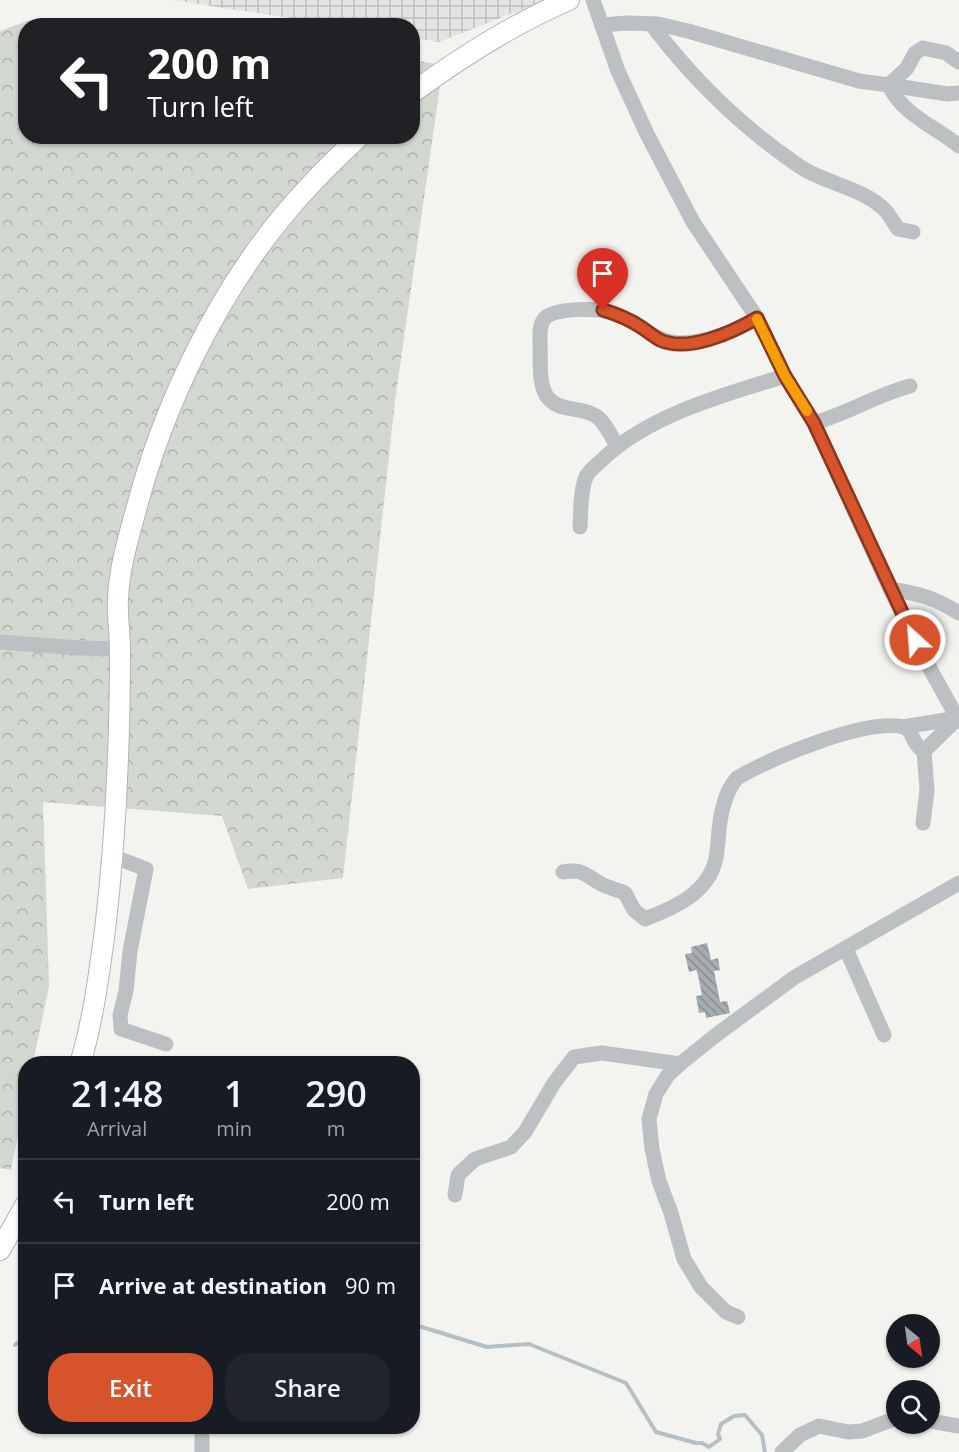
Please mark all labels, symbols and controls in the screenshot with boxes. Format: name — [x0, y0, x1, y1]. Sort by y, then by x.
text: 200 m — [147, 34, 271, 91]
icon: left — [48, 42, 126, 120]
text: Turn left — [147, 88, 254, 125]
pin — [577, 248, 628, 310]
icon: arrive — [586, 257, 619, 290]
position arrow — [883, 608, 947, 672]
text: 21:48 — [71, 1069, 163, 1118]
text: 1 — [224, 1069, 245, 1118]
text: 290 — [305, 1069, 367, 1118]
text: Arrival — [87, 1115, 147, 1142]
text: min — [216, 1115, 252, 1142]
text: m — [327, 1115, 345, 1142]
icon: left — [48, 1185, 81, 1218]
text: Turn left — [99, 1186, 194, 1216]
text: 200 m — [326, 1186, 390, 1216]
icon: arrive — [48, 1269, 81, 1302]
text: Arrive at destination — [99, 1270, 327, 1300]
text: 90 m — [345, 1270, 396, 1300]
north arrow — [886, 1314, 940, 1368]
map controls — [886, 1314, 940, 1434]
button: Exit — [48, 1353, 213, 1422]
button: Share — [225, 1353, 390, 1422]
button: search — [886, 1380, 940, 1434]

